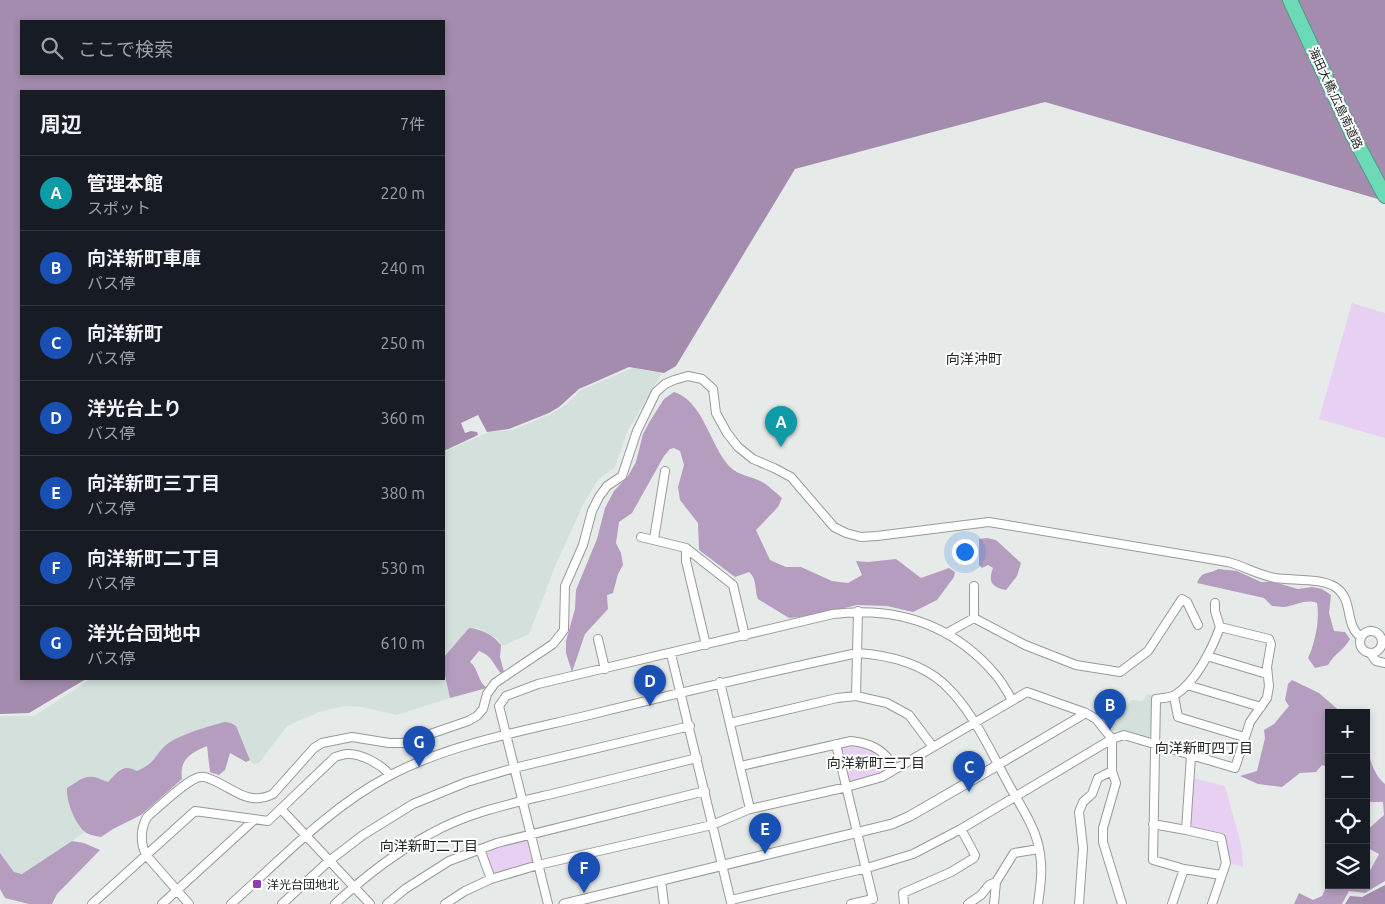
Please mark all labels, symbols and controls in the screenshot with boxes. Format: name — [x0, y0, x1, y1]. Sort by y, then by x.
search box — [20, 20, 445, 75]
icon: search — [38, 34, 66, 62]
text: ここで検索 — [78, 38, 173, 60]
street label: 海田大橋;広島南道路 — [1307, 45, 1365, 151]
text: 周辺 — [40, 112, 82, 136]
text: 7件 — [400, 115, 425, 133]
text: 管理本館 — [87, 172, 163, 194]
text: A — [50, 184, 62, 202]
text: 220 m — [380, 184, 425, 202]
text: スポット — [87, 199, 151, 217]
text: 向洋新町車庫 — [87, 247, 201, 269]
text: B — [51, 259, 61, 277]
text: 240 m — [380, 259, 425, 277]
text: バス停 — [87, 274, 135, 292]
text: 向洋新町 — [87, 322, 163, 344]
text: C — [51, 334, 61, 352]
text: 250 m — [380, 334, 425, 352]
text: バス停 — [87, 349, 135, 367]
district label: 向洋沖町 — [946, 351, 1002, 367]
text: 洋光台上り — [87, 397, 182, 419]
pin: A — [765, 406, 797, 447]
text: D — [50, 409, 62, 427]
text: 360 m — [380, 409, 425, 427]
text: バス停 — [87, 424, 135, 442]
text: 向洋新町三丁目 — [87, 472, 220, 494]
text: E — [51, 484, 61, 502]
text: 380 m — [380, 484, 425, 502]
text: バス停 — [87, 499, 135, 517]
your location — [952, 539, 978, 565]
text: 向洋新町二丁目 — [87, 547, 220, 569]
text: F — [52, 559, 61, 577]
text: 530 m — [380, 559, 425, 577]
text: バス停 — [87, 574, 135, 592]
text: 洋光台団地中 — [87, 622, 201, 644]
text: G — [50, 634, 62, 652]
text: 610 m — [380, 634, 425, 652]
text: バス停 — [87, 649, 135, 667]
pin: D — [634, 665, 666, 706]
pin: B — [1094, 689, 1126, 730]
map controls — [1325, 709, 1370, 889]
button: + — [1325, 709, 1370, 754]
pin: G — [403, 726, 435, 767]
district label: 向洋新町四丁目 — [1155, 740, 1253, 756]
pin: C — [953, 751, 985, 792]
button: − — [1325, 754, 1370, 799]
district label: 向洋新町三丁目 — [827, 755, 925, 771]
button: locate — [1325, 799, 1370, 844]
pin: E — [749, 813, 781, 854]
district label: 向洋新町二丁目 — [380, 838, 478, 854]
button: layers — [1325, 844, 1370, 889]
pin: F — [568, 852, 600, 893]
marker: 洋光台団地北 — [251, 878, 263, 890]
place label: 洋光台団地北 — [267, 878, 339, 891]

